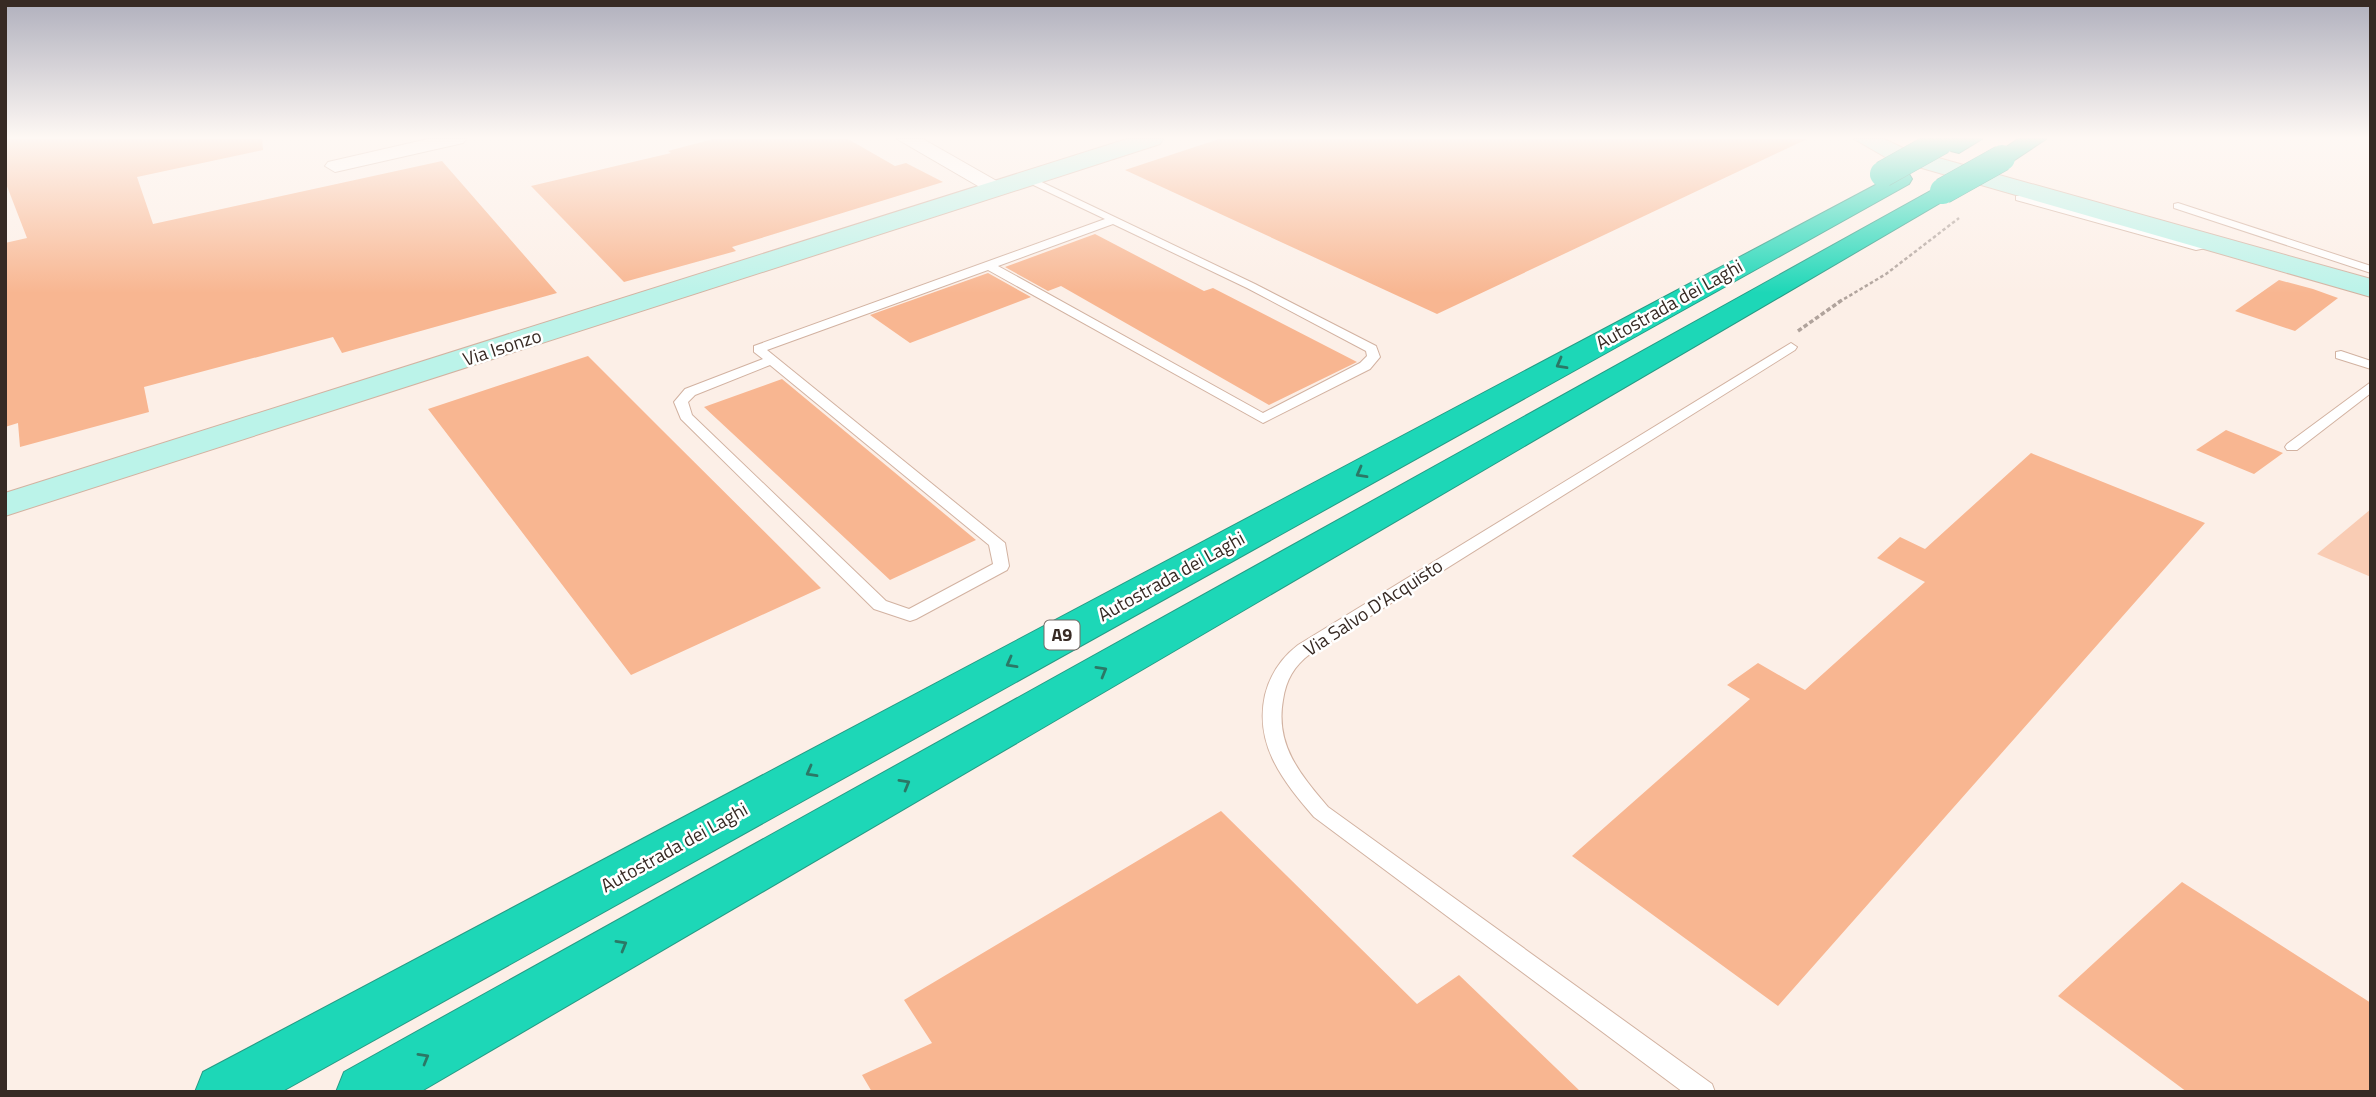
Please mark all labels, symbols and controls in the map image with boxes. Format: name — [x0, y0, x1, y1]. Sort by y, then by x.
street label: Autostrada dei Laghi — [1590, 251, 1748, 356]
street label: Via Isonzo — [459, 320, 545, 373]
one-way arrow — [1556, 356, 1568, 369]
one-way arrow — [1356, 464, 1368, 478]
street label: Autostrada dei Laghi — [1092, 523, 1250, 628]
street label: Via Salvo D'Acquisto — [1297, 551, 1448, 663]
road number: A9 — [1044, 620, 1080, 650]
one-way arrow — [1005, 655, 1018, 669]
one-way arrow — [1095, 666, 1107, 679]
one-way arrow — [806, 764, 818, 777]
one-way arrow — [897, 779, 910, 792]
street label: Autostrada dei Laghi — [595, 794, 753, 899]
one-way arrow — [615, 940, 627, 953]
one-way arrow — [417, 1053, 430, 1066]

